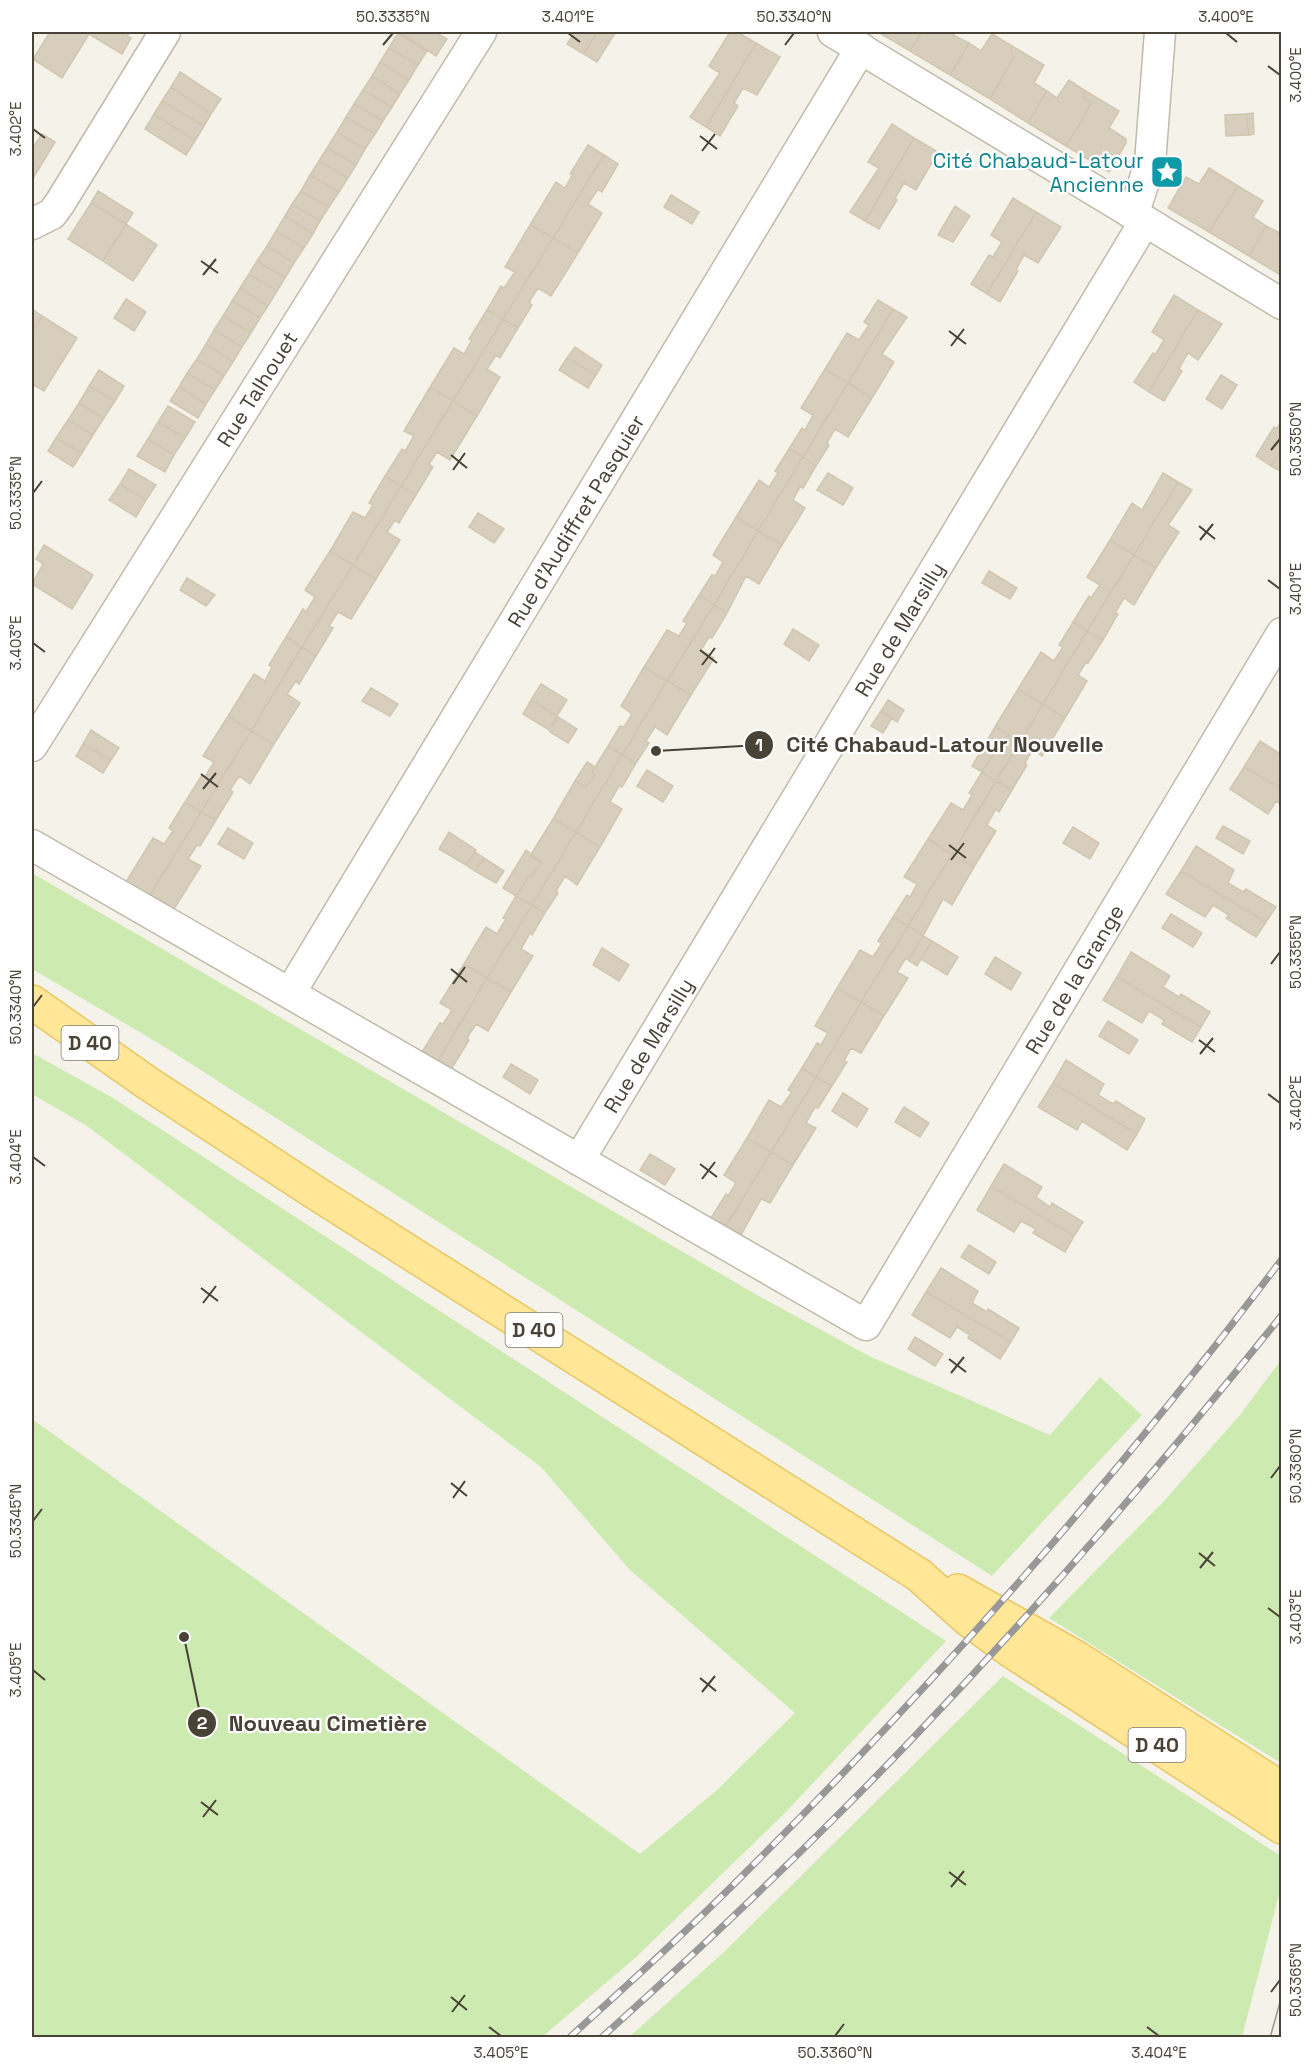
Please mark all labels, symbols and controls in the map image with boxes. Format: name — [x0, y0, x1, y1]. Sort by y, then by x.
text: 50.3335°N — [356, 7, 430, 26]
text: 3.401°E — [542, 7, 594, 26]
text: 50.3340°N — [757, 7, 831, 26]
text: 3.400°E — [1198, 7, 1254, 26]
text: 3.400°E — [1286, 47, 1305, 103]
text: 3.402°E — [6, 101, 25, 157]
place label: Cité Chabaud-Latour Ancienne — [933, 147, 1144, 198]
place icon: Cité Chabaud-Latour Ancienne — [1149, 154, 1185, 190]
street label: Rue Talhouet — [210, 326, 303, 452]
text: 50.3350°N — [1286, 402, 1305, 476]
street label: Rue d'Audiffret Pasquier — [501, 409, 650, 632]
text: 50.3335°N — [6, 456, 25, 530]
street label: Rue de Marsilly — [848, 557, 950, 701]
text: 3.401°E — [1286, 563, 1305, 615]
text: 3.403°E — [6, 615, 25, 671]
callout: Cité Chabaud-Latour Nouvelle — [744, 725, 1116, 765]
text: Cité Chabaud-Latour Nouvelle — [786, 730, 1104, 758]
text: 1 — [755, 733, 763, 756]
street label: Rue de la Grange — [1019, 899, 1129, 1059]
text: 50.3355°N — [1286, 915, 1305, 989]
text: 50.3340°N — [6, 970, 25, 1044]
street label: Rue de Marsilly — [597, 973, 699, 1118]
road number: D 40 — [62, 1026, 118, 1060]
text: 3.402°E — [1286, 1075, 1305, 1131]
text: 3.404°E — [6, 1129, 25, 1185]
road number: D 40 — [506, 1313, 562, 1347]
text: 50.3360°N — [1286, 1429, 1305, 1503]
text: 50.3345°N — [6, 1484, 25, 1558]
text: 3.403°E — [1286, 1589, 1305, 1645]
text: 3.405°E — [6, 1643, 25, 1698]
callout: Nouveau Cimetière — [187, 1703, 439, 1743]
text: Nouveau Cimetière — [229, 1709, 427, 1737]
text: 2 — [197, 1711, 208, 1734]
road number: D 40 — [1128, 1728, 1186, 1762]
text: 50.3365°N — [1286, 1943, 1305, 2017]
text: 3.405°E — [474, 2043, 529, 2062]
text: 50.3360°N — [798, 2043, 872, 2062]
text: 3.404°E — [1131, 2043, 1187, 2062]

